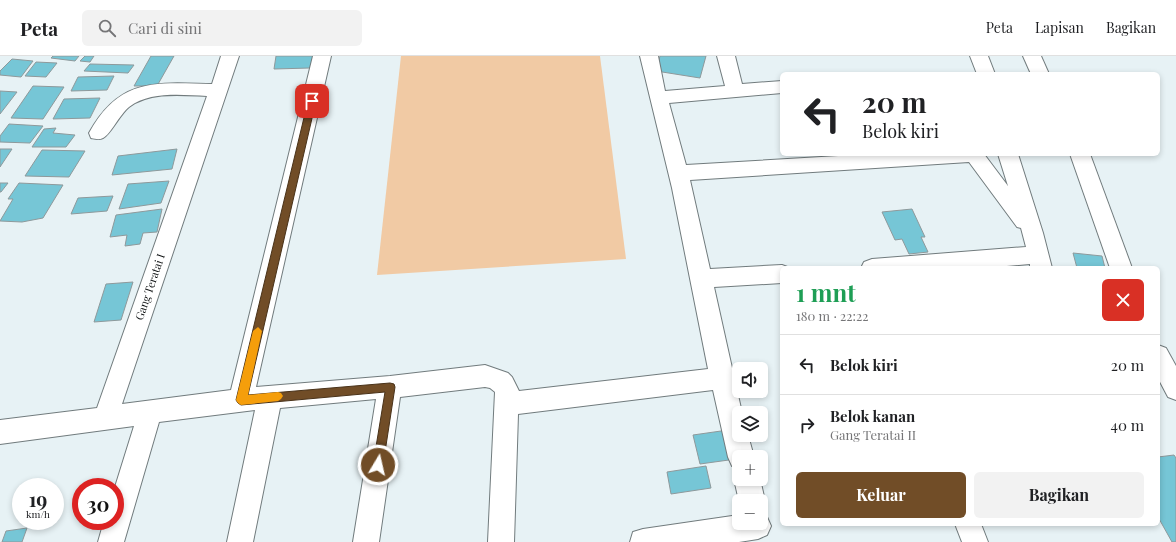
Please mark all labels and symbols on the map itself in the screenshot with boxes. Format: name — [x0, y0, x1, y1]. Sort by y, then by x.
pin — [295, 84, 329, 118]
street label: Gang Teratai I — [131, 251, 168, 322]
position arrow — [357, 444, 399, 486]
speed limit sign: 30 — [72, 478, 124, 530]

